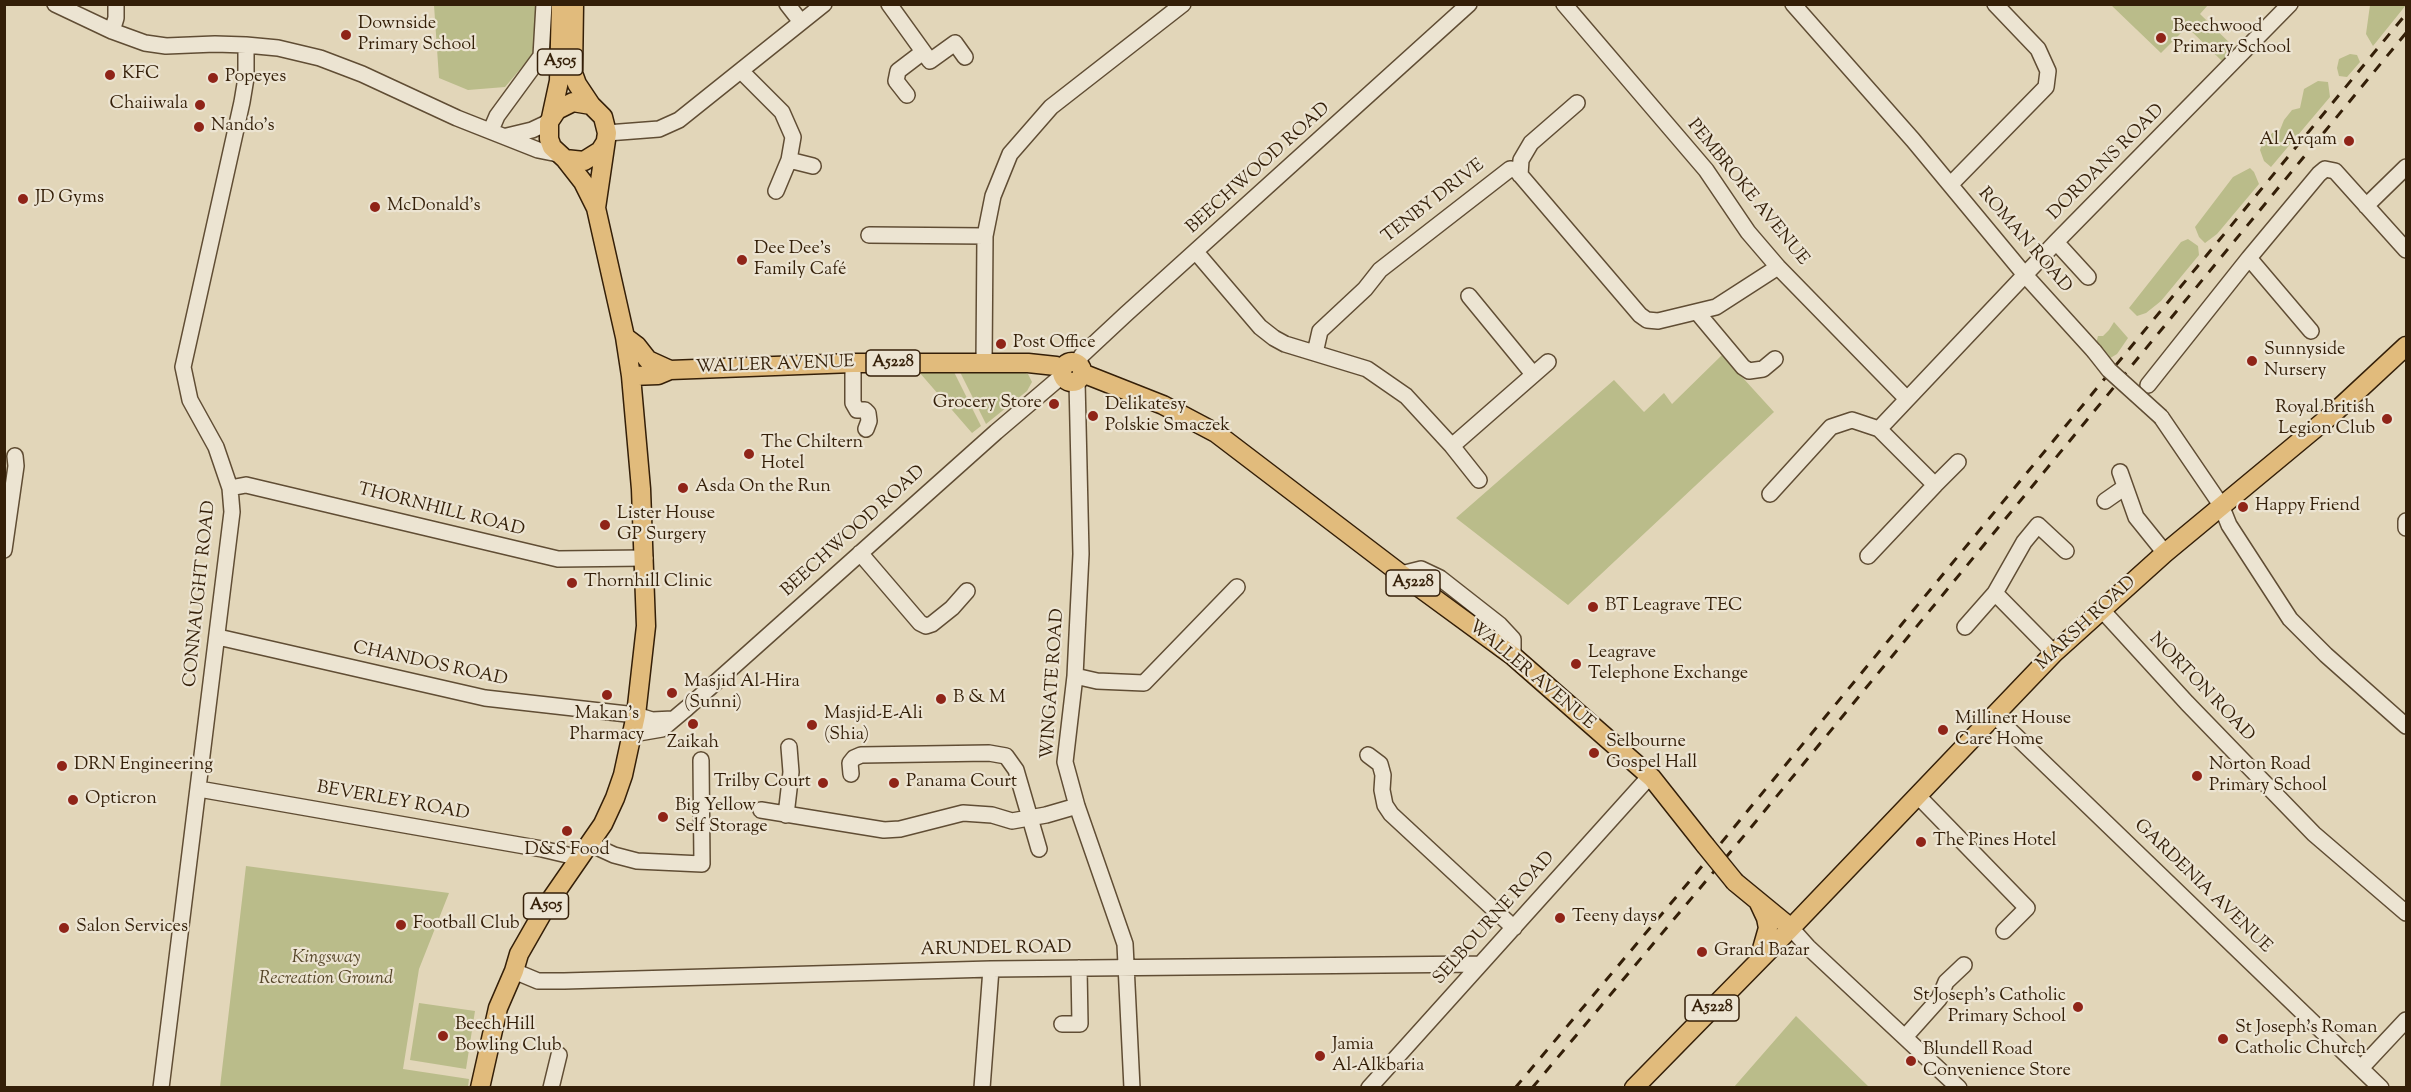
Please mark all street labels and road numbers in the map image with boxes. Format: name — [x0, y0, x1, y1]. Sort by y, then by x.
road number: A505 — [538, 49, 582, 75]
street label: BEECHWOOD ROAD — [1183, 99, 1335, 239]
street label: DORDANS ROAD — [2044, 100, 2170, 226]
street label: PEMBROKE AVENUE — [1681, 116, 1813, 270]
street label: TENBY DRIVE — [1379, 155, 1489, 249]
street label: ROMAN ROAD — [1972, 184, 2076, 298]
road number: A5228 — [866, 350, 920, 376]
street label: WALLER AVENUE — [695, 352, 855, 380]
street label: BEECHWOOD ROAD — [778, 462, 930, 602]
street label: THORNHILL ROAD — [355, 480, 527, 542]
street label: CONNAUGHT ROAD — [180, 500, 222, 688]
road number: A5228 — [1386, 570, 1440, 596]
street label: MARSH ROAD — [2033, 572, 2141, 676]
street label: WINGATE ROAD — [1038, 608, 1070, 760]
street label: WALLER AVENUE — [1463, 617, 1599, 735]
street label: NORTON ROAD — [2144, 629, 2258, 747]
street label: CHANDOS ROAD — [351, 638, 509, 692]
street label: BEVERLEY ROAD — [315, 778, 471, 826]
street label: GARDENIA AVENUE — [2129, 815, 2275, 959]
street label: SELBOURNE ROAD — [1430, 848, 1560, 990]
road number: A505 — [524, 893, 568, 919]
street label: ARUNDEL ROAD — [920, 938, 1072, 962]
road number: A5228 — [1685, 995, 1739, 1021]

